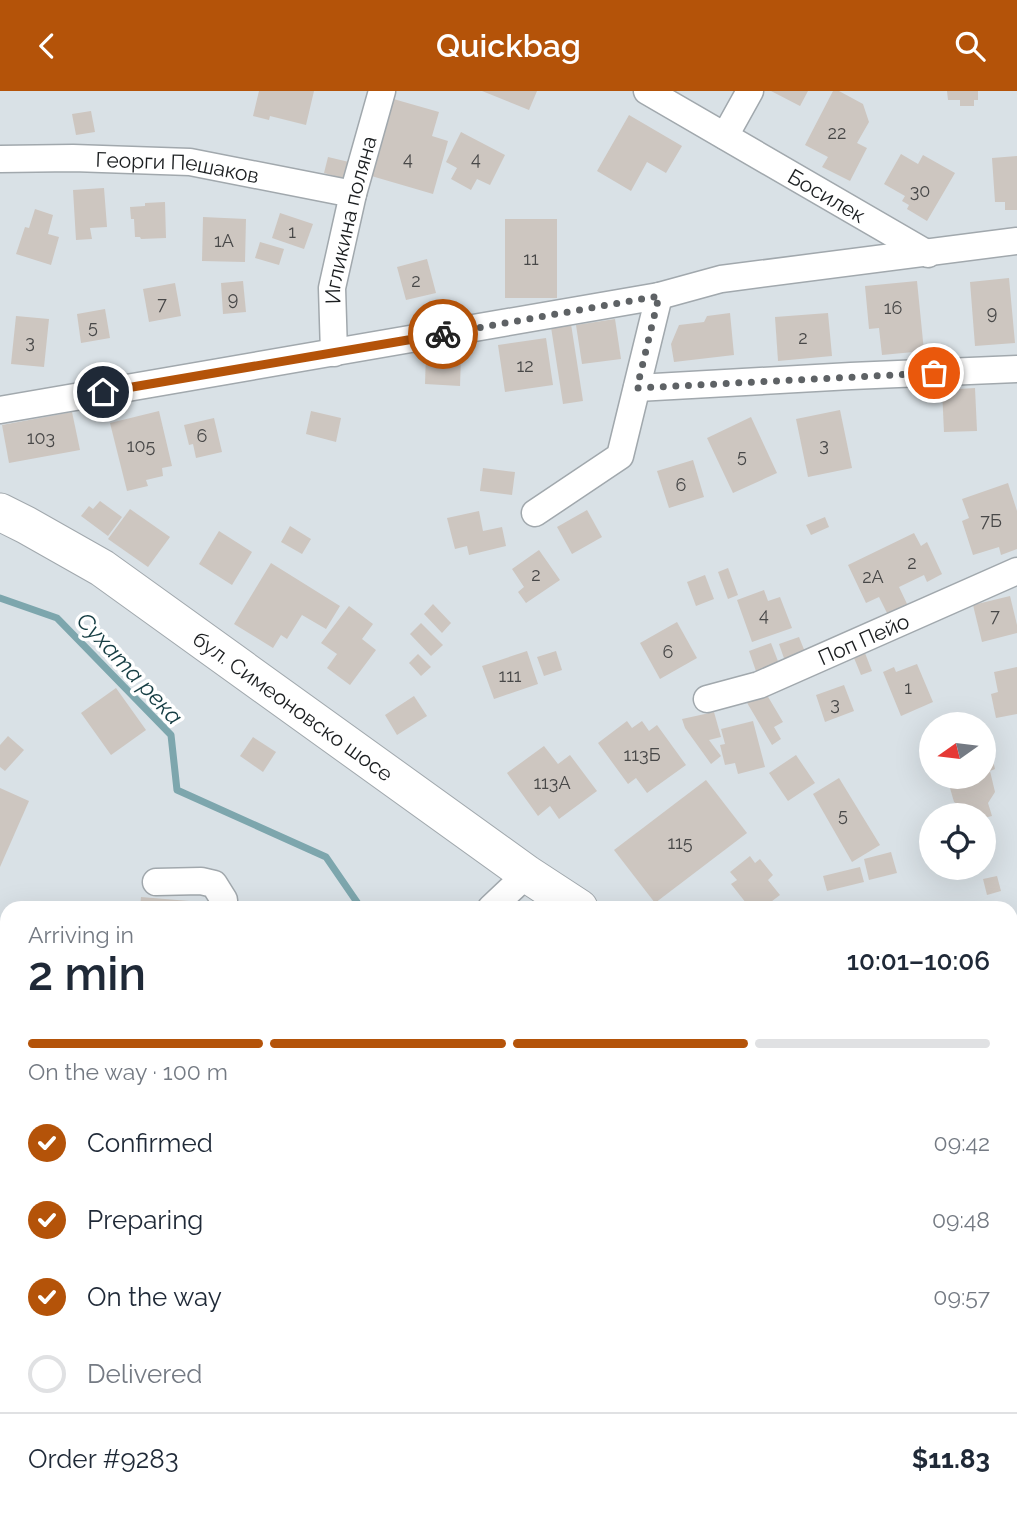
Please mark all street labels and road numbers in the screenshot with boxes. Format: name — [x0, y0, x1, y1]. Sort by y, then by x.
street label: Игликина поляна — [320, 133, 381, 305]
street label: Георги Пешаков — [95, 146, 261, 188]
street label: Босилек — [784, 163, 870, 228]
street label: Поп Пейо — [814, 608, 913, 670]
street label: бул. Симеоновско шосе — [188, 625, 398, 786]

